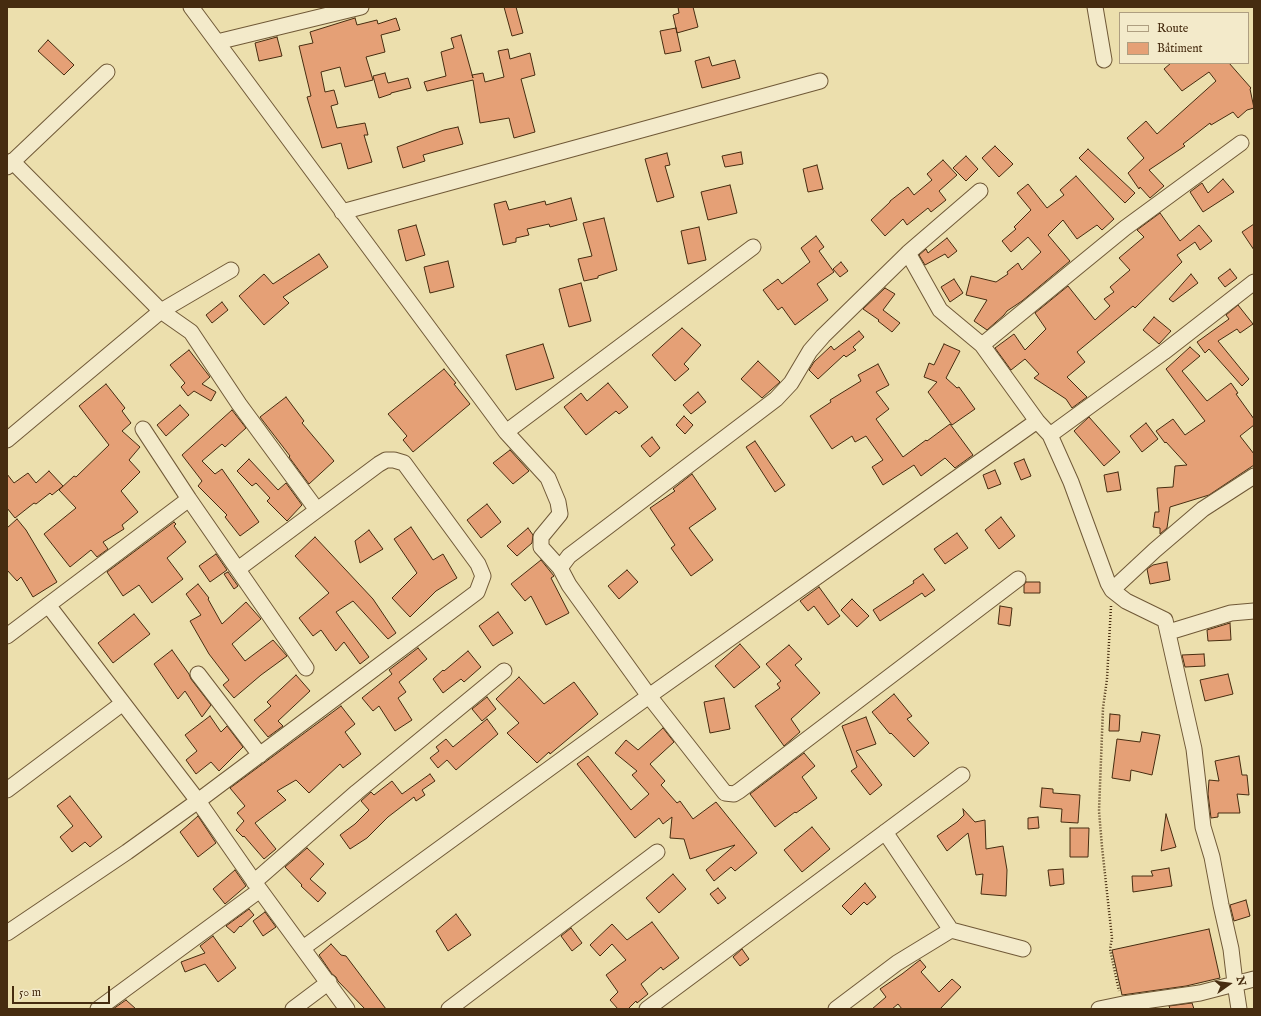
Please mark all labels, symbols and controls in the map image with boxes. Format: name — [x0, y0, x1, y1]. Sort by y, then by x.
legend — [1119, 12, 1249, 64]
text: Route — [1157, 21, 1188, 36]
text: Bâtiment — [1157, 41, 1203, 56]
north arrow — [1209, 964, 1249, 1004]
text: N — [1233, 975, 1249, 987]
scale bar — [14, 978, 112, 1004]
text: 50 m — [19, 985, 41, 1000]

